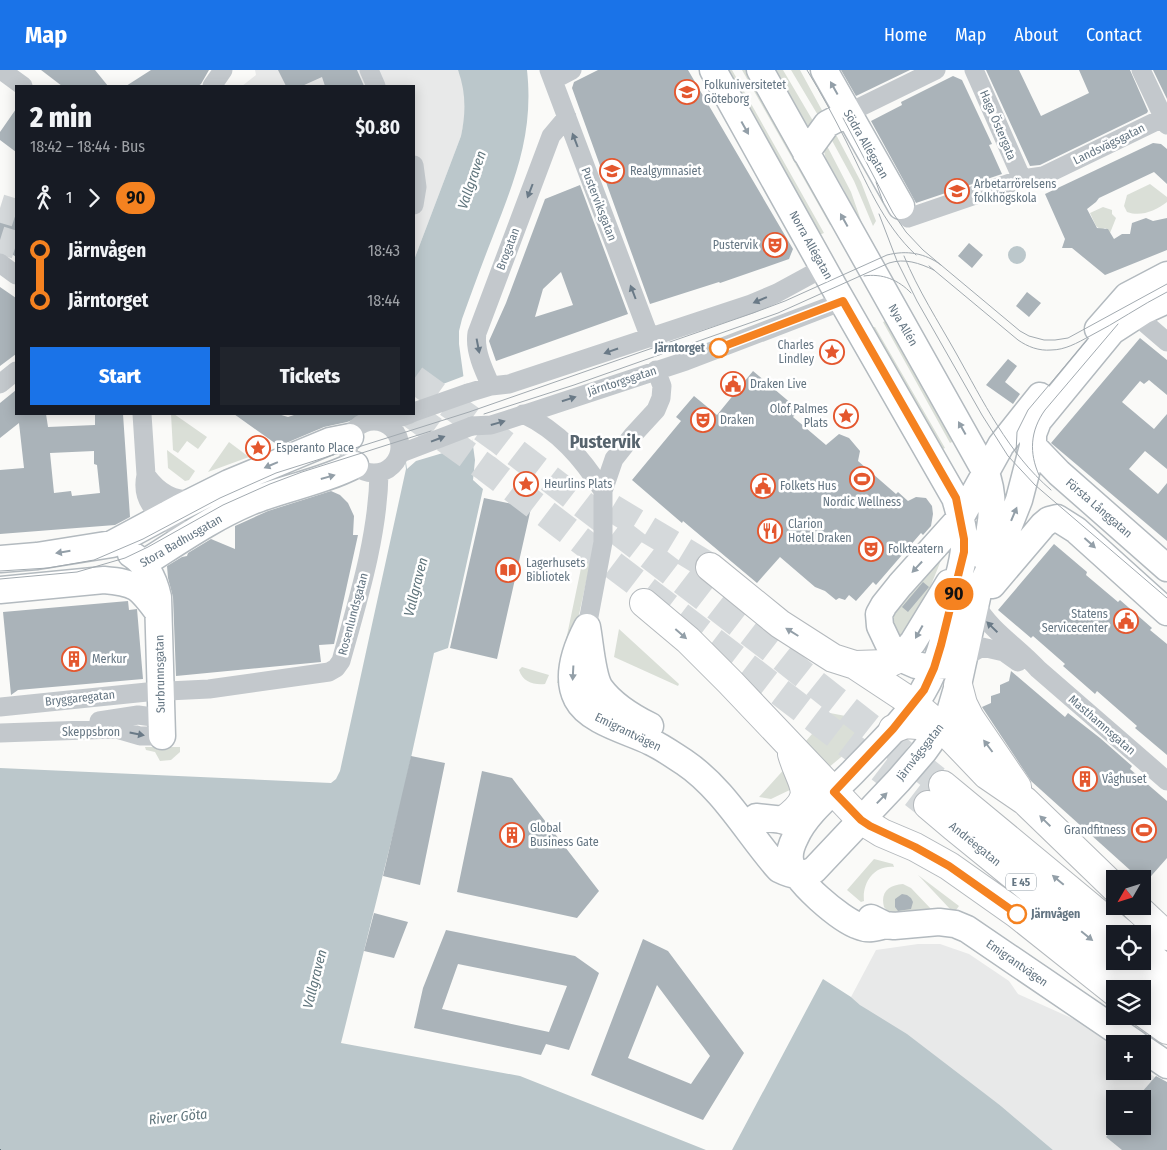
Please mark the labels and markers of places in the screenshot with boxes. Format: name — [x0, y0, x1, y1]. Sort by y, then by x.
place label: Folkuniversitetet Göteborg — [704, 78, 786, 106]
school or university icon: Folkuniversitetet Göteborg — [674, 79, 700, 105]
school or university icon: Realgymnasiet — [599, 158, 625, 184]
place label: Realgymnasiet — [630, 164, 702, 178]
place label: Arbetarrörelsens folkhögskola — [974, 177, 1056, 205]
school or university icon: Arbetarrörelsens folkhögskola — [944, 178, 970, 204]
theatre icon: Pustervik — [762, 232, 788, 258]
place label: Pustervik — [713, 238, 758, 252]
marker: Järntorget — [709, 338, 729, 358]
place label: Charles Lindley — [777, 338, 815, 366]
place icon: Charles Lindley — [819, 339, 845, 365]
place label: Järntorget — [653, 341, 706, 355]
public building icon: Draken Live — [720, 371, 746, 397]
place label: Draken Live — [750, 377, 807, 391]
place label: Olof Palmes Plats — [770, 402, 828, 430]
place icon: Olof Palmes Plats — [833, 403, 859, 429]
theatre icon: Draken — [690, 407, 716, 433]
place label: Draken — [720, 413, 754, 427]
place icon: Esperanto Place — [245, 435, 271, 461]
place label: Esperanto Place — [276, 441, 354, 455]
sports icon: Nordic Wellness — [849, 466, 875, 492]
place icon: Heurlins Plats — [513, 471, 539, 497]
public building icon: Folkets Hus — [750, 473, 776, 499]
place label: Heurlins Plats — [544, 477, 612, 491]
place label: Folkets Hus — [780, 479, 836, 493]
place label: Nordic Wellness — [823, 495, 901, 509]
place label: Clarion Hotel Draken — [788, 517, 852, 545]
restaurant icon: Clarion Hotel Draken — [757, 518, 783, 544]
theatre icon: Folkteatern — [858, 536, 884, 562]
place label: Folkteatern — [888, 542, 944, 556]
place label: Lagerhusets Bibliotek — [526, 556, 585, 584]
library icon: Lagerhusets Bibliotek — [495, 557, 521, 583]
place label: Statens Servicecenter — [1042, 607, 1109, 635]
public building icon: Statens Servicecenter — [1113, 608, 1139, 634]
building icon: Merkur — [61, 646, 87, 672]
place label: Merkur — [92, 652, 127, 666]
building icon: Våghuset — [1072, 766, 1098, 792]
place label: Våghuset — [1102, 772, 1147, 786]
sports icon: Grandfitness — [1131, 817, 1157, 843]
place label: Global Business Gate — [530, 821, 599, 849]
building icon: Global Business Gate — [499, 822, 525, 848]
place label: Grandfitness — [1064, 823, 1126, 837]
marker: Järnvågen — [1007, 904, 1027, 924]
place label: Järnvågen — [1030, 907, 1080, 921]

